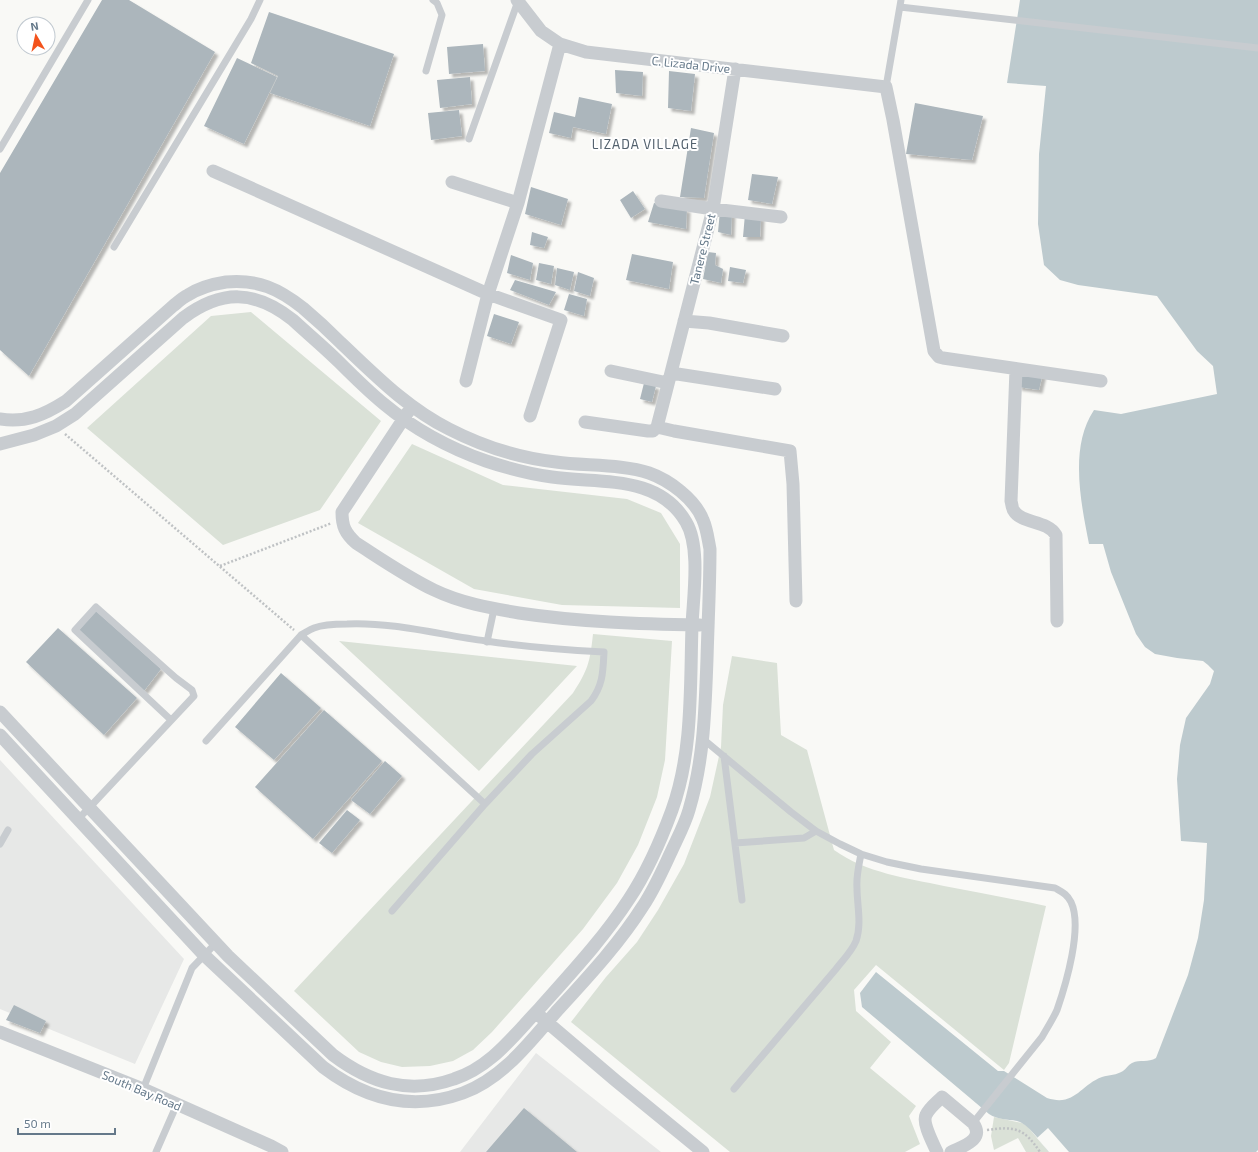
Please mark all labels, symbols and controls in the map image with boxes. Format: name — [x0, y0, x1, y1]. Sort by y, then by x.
north arrow — [16, 16, 56, 56]
text: N — [29, 19, 39, 33]
street label: C. Lizada Drive — [651, 53, 731, 75]
district label: LIZADA VILLAGE — [592, 136, 698, 152]
street label: Tanere Street — [686, 211, 718, 286]
street label: South Bay Road — [100, 1067, 184, 1113]
scale bar — [18, 1110, 115, 1136]
text: 50 m — [24, 1116, 51, 1130]

